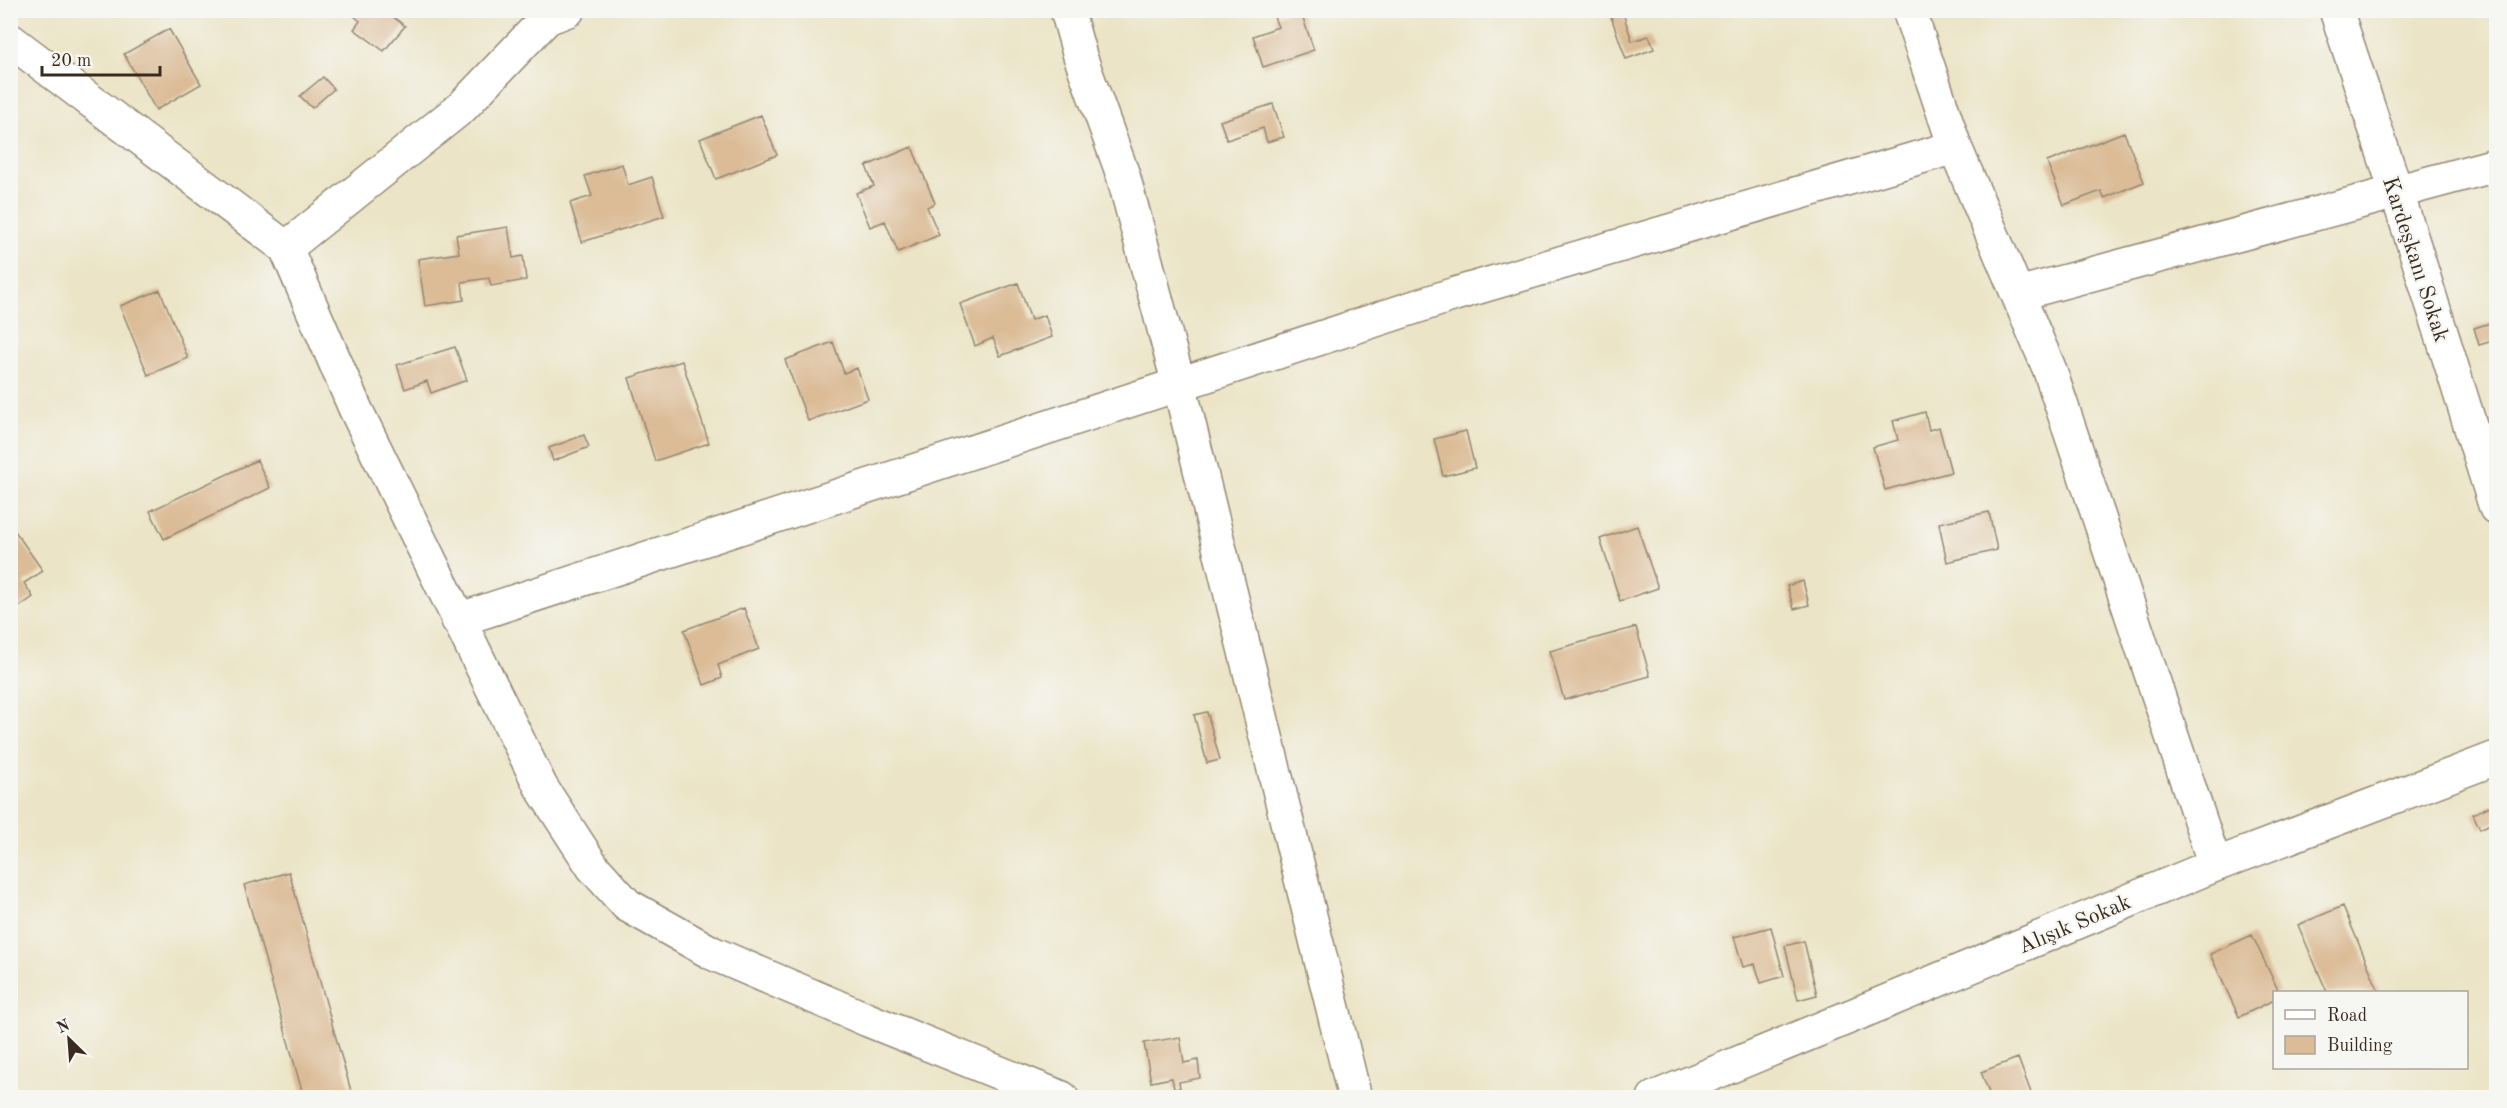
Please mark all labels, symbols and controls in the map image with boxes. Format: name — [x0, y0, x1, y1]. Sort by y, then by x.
scale bar — [42, 39, 160, 77]
text: 20 m — [51, 52, 91, 70]
street label: Kardeşkanı Sokak — [2378, 174, 2452, 345]
street label: Alışık Sokak — [2015, 891, 2134, 958]
legend — [2273, 991, 2468, 1069]
text: Road — [2327, 1007, 2367, 1025]
north arrow — [39, 1009, 99, 1069]
text: N — [55, 1017, 73, 1037]
text: Building — [2327, 1037, 2393, 1055]

